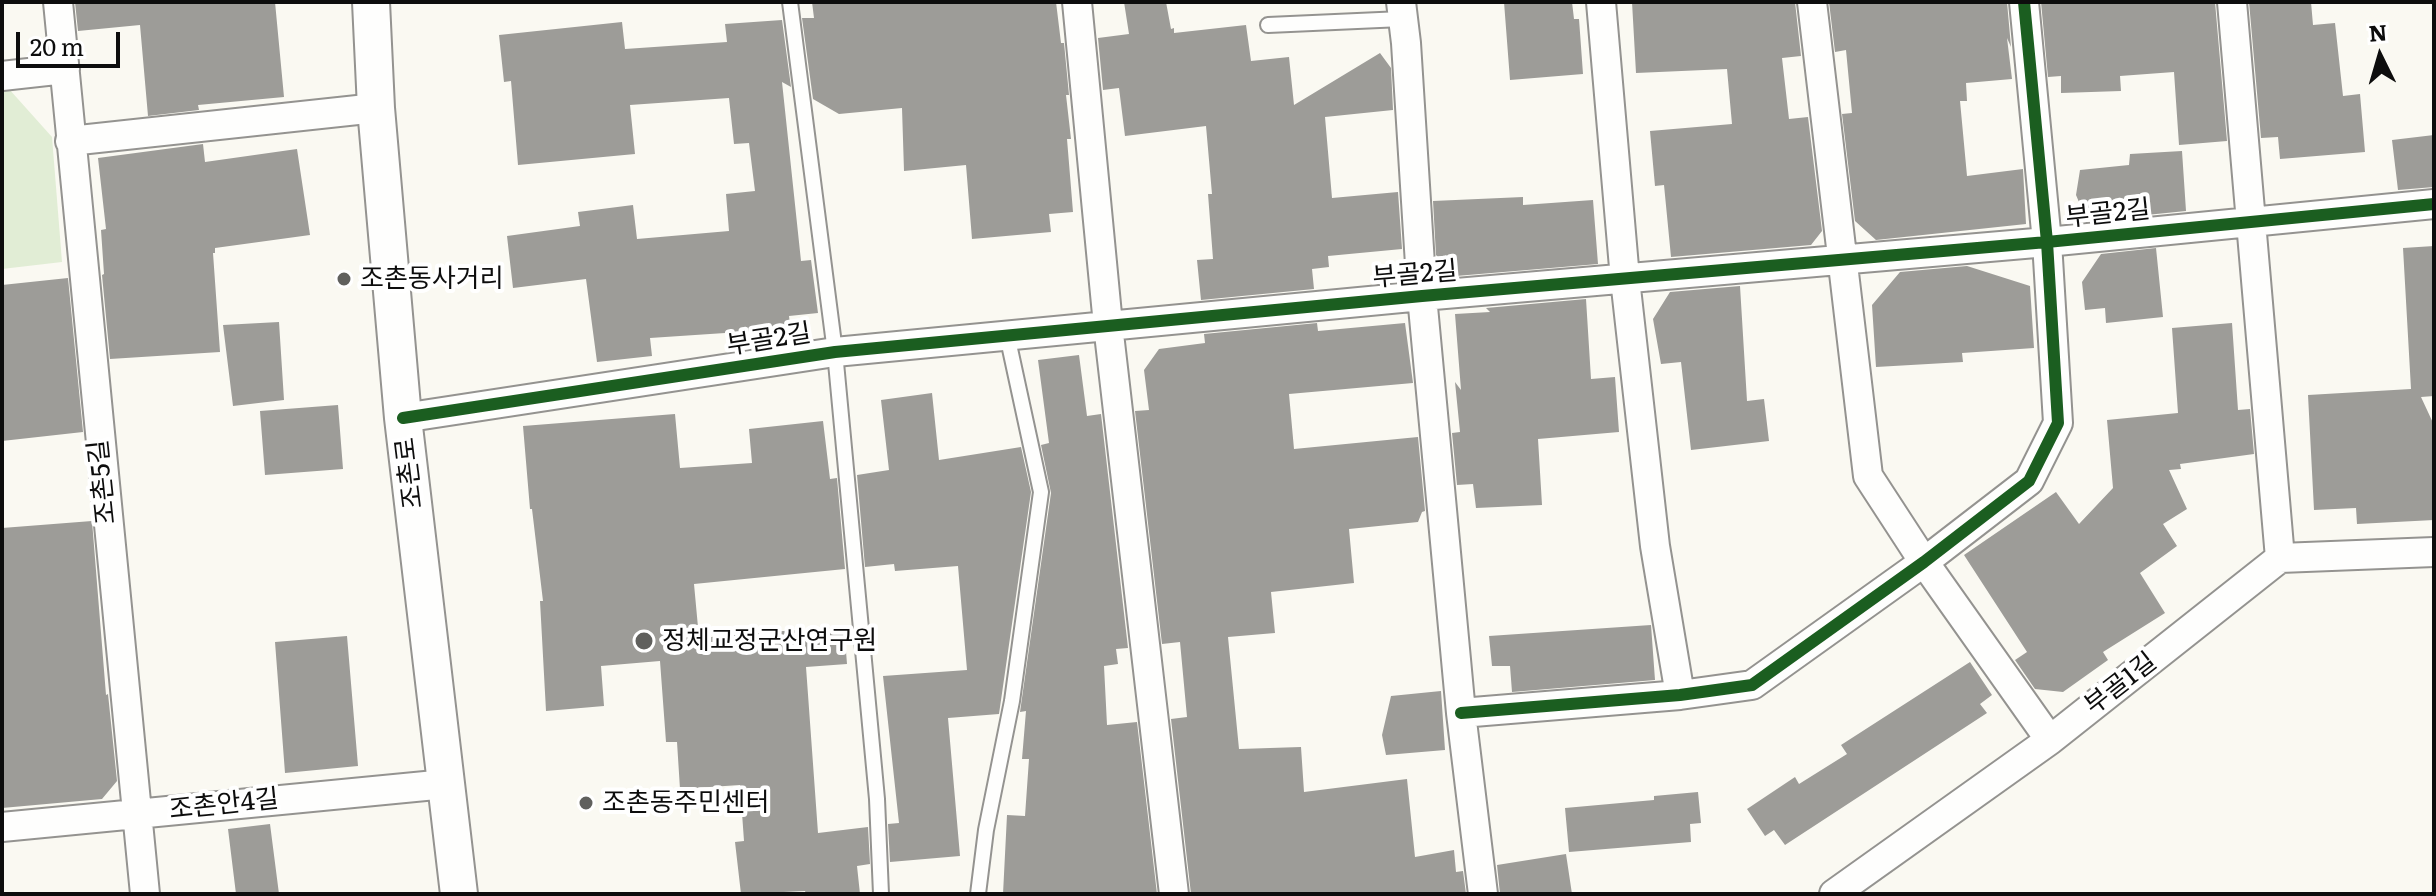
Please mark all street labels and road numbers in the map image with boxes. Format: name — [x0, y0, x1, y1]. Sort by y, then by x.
street label: 부골2길 — [2064, 194, 2152, 234]
street label: 부골2길 — [1371, 256, 1459, 294]
street label: 부골2길 — [725, 318, 813, 362]
street label: 조촌로 — [390, 435, 430, 511]
street label: 조촌5길 — [83, 438, 123, 526]
street label: 부골1길 — [2079, 646, 2163, 722]
street label: 조촌안4길 — [168, 784, 280, 826]

